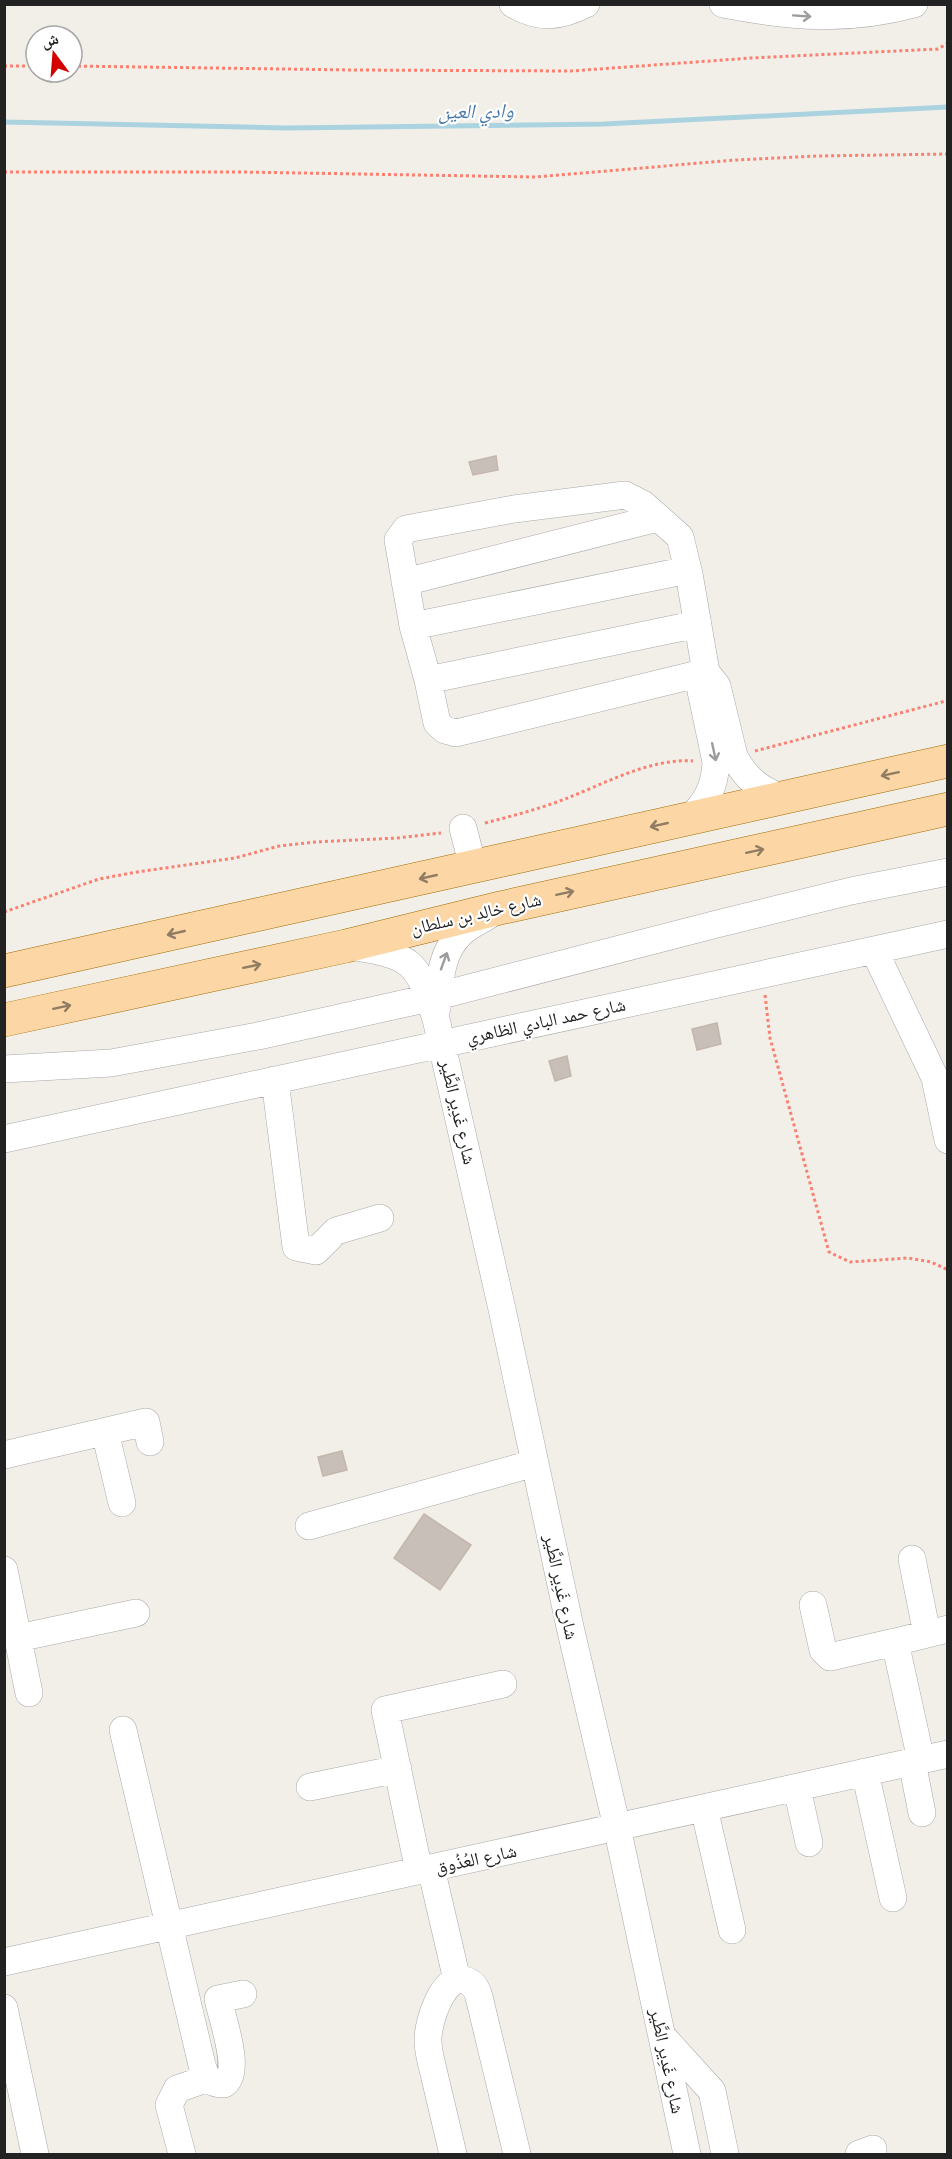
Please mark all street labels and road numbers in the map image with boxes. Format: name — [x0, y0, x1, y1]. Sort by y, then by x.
street label: شارع خالِد بن سلطان — [409, 888, 543, 940]
street label: شارع حمد البادي الظاهري — [464, 993, 628, 1052]
street label: شارع غَدِير الطَّير — [435, 1056, 481, 1167]
street label: شارع غَدِير الطَّير — [539, 1531, 583, 1642]
street label: شارع العُذُوق — [433, 1840, 519, 1878]
street label: شارع غَدِير الطَّير — [645, 2005, 689, 2116]

